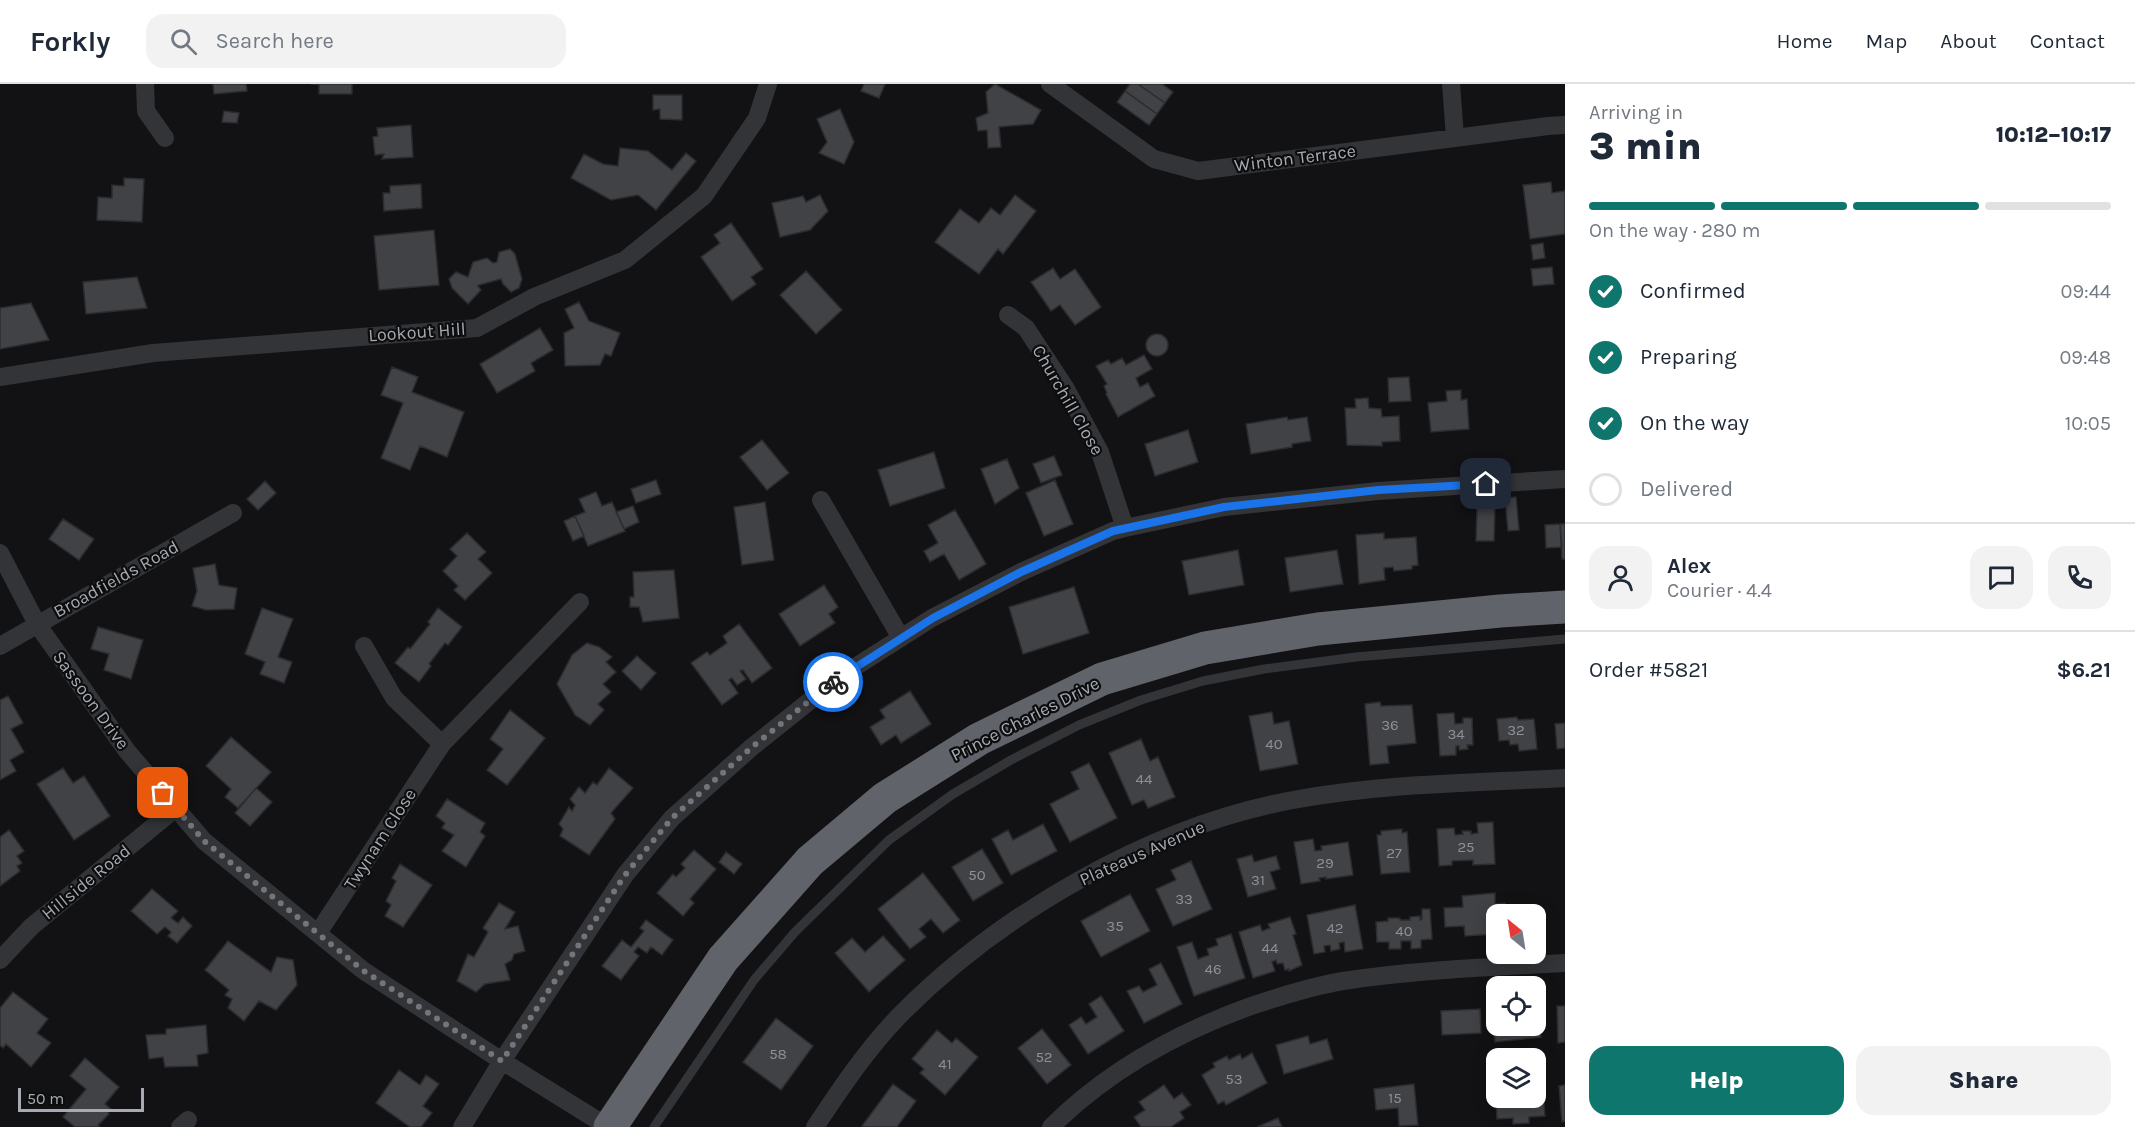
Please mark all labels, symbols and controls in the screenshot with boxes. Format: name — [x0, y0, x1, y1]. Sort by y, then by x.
search box — [146, 14, 566, 68]
text: Forkly — [30, 25, 110, 58]
icon: search — [167, 25, 200, 58]
text: Search here — [215, 28, 334, 54]
text: Home — [1777, 29, 1833, 53]
text: Map — [1866, 29, 1907, 53]
text: About — [1940, 29, 1997, 53]
text: Contact — [2030, 29, 2105, 53]
text: Arriving in — [1589, 101, 1683, 124]
text: 10:12–10:17 — [1996, 122, 2111, 148]
text: 3 min — [1589, 123, 1702, 169]
street label: Winton Terrace — [1233, 140, 1357, 176]
text: On the way · 280 m — [1589, 219, 1760, 242]
icon: check — [1589, 275, 1622, 308]
text: Confirmed — [1640, 278, 1746, 304]
text: 09:44 — [2061, 280, 2111, 303]
street label: Lookout Hill — [368, 318, 466, 346]
street label: Churchill Close — [1028, 341, 1108, 459]
icon: check — [1589, 341, 1622, 374]
text: Preparing — [1640, 344, 1737, 370]
text: 09:48 — [2059, 346, 2111, 369]
icon: check — [1589, 407, 1622, 440]
text: On the way — [1640, 410, 1749, 436]
text: 10:05 — [2065, 412, 2111, 435]
pin — [1460, 458, 1511, 509]
icon: home — [1469, 467, 1502, 500]
text: Delivered — [1640, 476, 1733, 502]
street label: Broadfields Road — [50, 535, 182, 623]
button: person — [1589, 546, 1652, 609]
button: chat — [1970, 546, 2033, 609]
button: phone — [2048, 546, 2111, 609]
text: Alex — [1667, 553, 1711, 579]
text: Courier · 4.4 — [1667, 579, 1772, 602]
street label: Sassoon Drive — [48, 646, 134, 754]
courier — [803, 652, 863, 712]
text: Order #5821 — [1589, 657, 1708, 683]
text: $6.21 — [2057, 657, 2111, 683]
icon: bike — [817, 666, 850, 699]
street label: Prince Charles Drive — [947, 672, 1103, 766]
house number: 36 — [1381, 716, 1399, 734]
house number: 32 — [1507, 721, 1525, 739]
house number: 34 — [1447, 725, 1465, 743]
house number: 40 — [1265, 735, 1283, 753]
pin — [137, 767, 188, 818]
house number: 44 — [1136, 770, 1153, 788]
icon: bag — [146, 776, 179, 809]
street label: Twynam Close — [339, 784, 421, 894]
street label: Plateaus Avenue — [1076, 816, 1208, 890]
house number: 25 — [1457, 838, 1475, 856]
street label: Hillside Road — [37, 839, 135, 925]
house number: 27 — [1386, 844, 1402, 862]
house number: 29 — [1316, 854, 1334, 872]
house number: 50 — [968, 866, 986, 884]
house number: 31 — [1251, 871, 1265, 889]
house number: 33 — [1175, 890, 1193, 908]
north arrow — [1486, 904, 1546, 964]
map controls — [1486, 904, 1546, 1108]
house number: 35 — [1106, 917, 1124, 935]
house number: 42 — [1326, 919, 1344, 937]
house number: 40 — [1395, 922, 1413, 940]
house number: 44 — [1262, 939, 1279, 957]
house number: 46 — [1205, 960, 1221, 978]
button: locate — [1486, 976, 1546, 1036]
house number: 58 — [769, 1045, 787, 1063]
button: Help — [1589, 1046, 1844, 1115]
button: Share — [1856, 1046, 2111, 1115]
house number: 52 — [1035, 1048, 1053, 1066]
button: layers — [1486, 1048, 1546, 1108]
house number: 41 — [938, 1055, 952, 1073]
house number: 53 — [1225, 1070, 1243, 1088]
scale bar — [18, 1085, 144, 1112]
text: 50 m — [27, 1089, 64, 1108]
house number: 15 — [1388, 1089, 1402, 1107]

